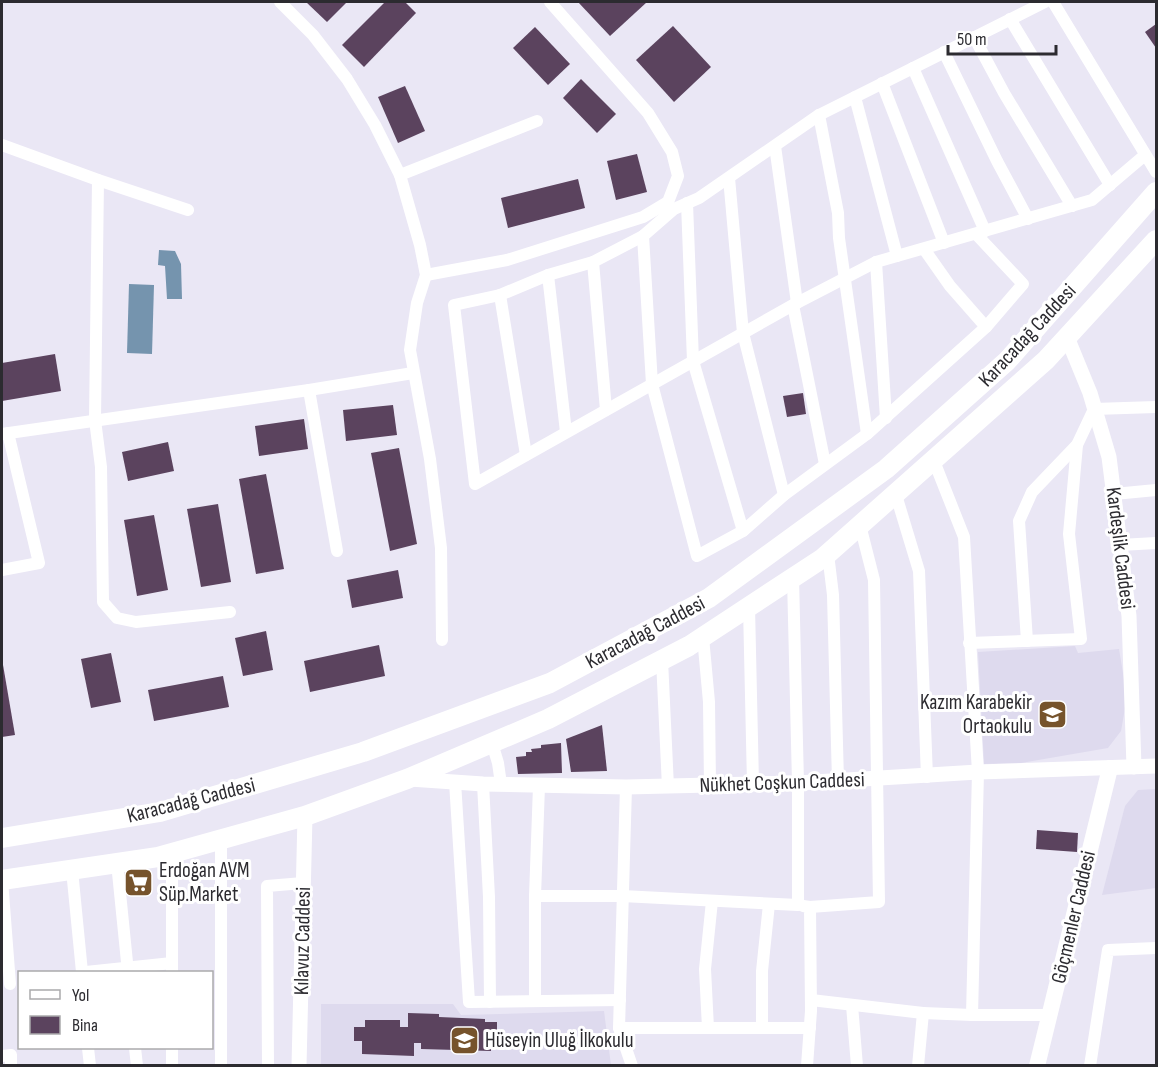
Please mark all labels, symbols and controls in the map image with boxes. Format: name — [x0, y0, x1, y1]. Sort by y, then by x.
scale bar — [948, 18, 1056, 56]
text: 50 m — [957, 29, 987, 50]
street label: Karacadağ Caddesi — [973, 279, 1081, 392]
street label: Kardeşlik Caddesi — [1101, 486, 1140, 611]
street label: Karacadağ Caddesi — [581, 591, 709, 674]
place label: Kazım Karabekir Ortaokulu — [920, 690, 1032, 739]
school or university icon: Kazım Karabekir Ortaokulu — [1037, 698, 1069, 730]
street label: Nükhet Coşkun Caddesi — [699, 767, 865, 798]
street label: Karacadağ Caddesi — [124, 772, 258, 829]
street label: Göçmenler Caddesi — [1046, 848, 1101, 986]
place label: Erdoğan AVM Süp.Market — [159, 858, 250, 907]
supermarket icon: Erdoğan AVM Süp.Market — [122, 866, 154, 898]
street label: Kılavuz Caddesi — [289, 887, 316, 995]
legend — [18, 971, 213, 1049]
text: Yol — [72, 985, 89, 1006]
text: Bina — [72, 1015, 98, 1036]
school or university icon: Hüseyin Uluğ İlkokulu — [448, 1024, 480, 1056]
place label: Hüseyin Uluğ İlkokulu — [485, 1028, 633, 1053]

